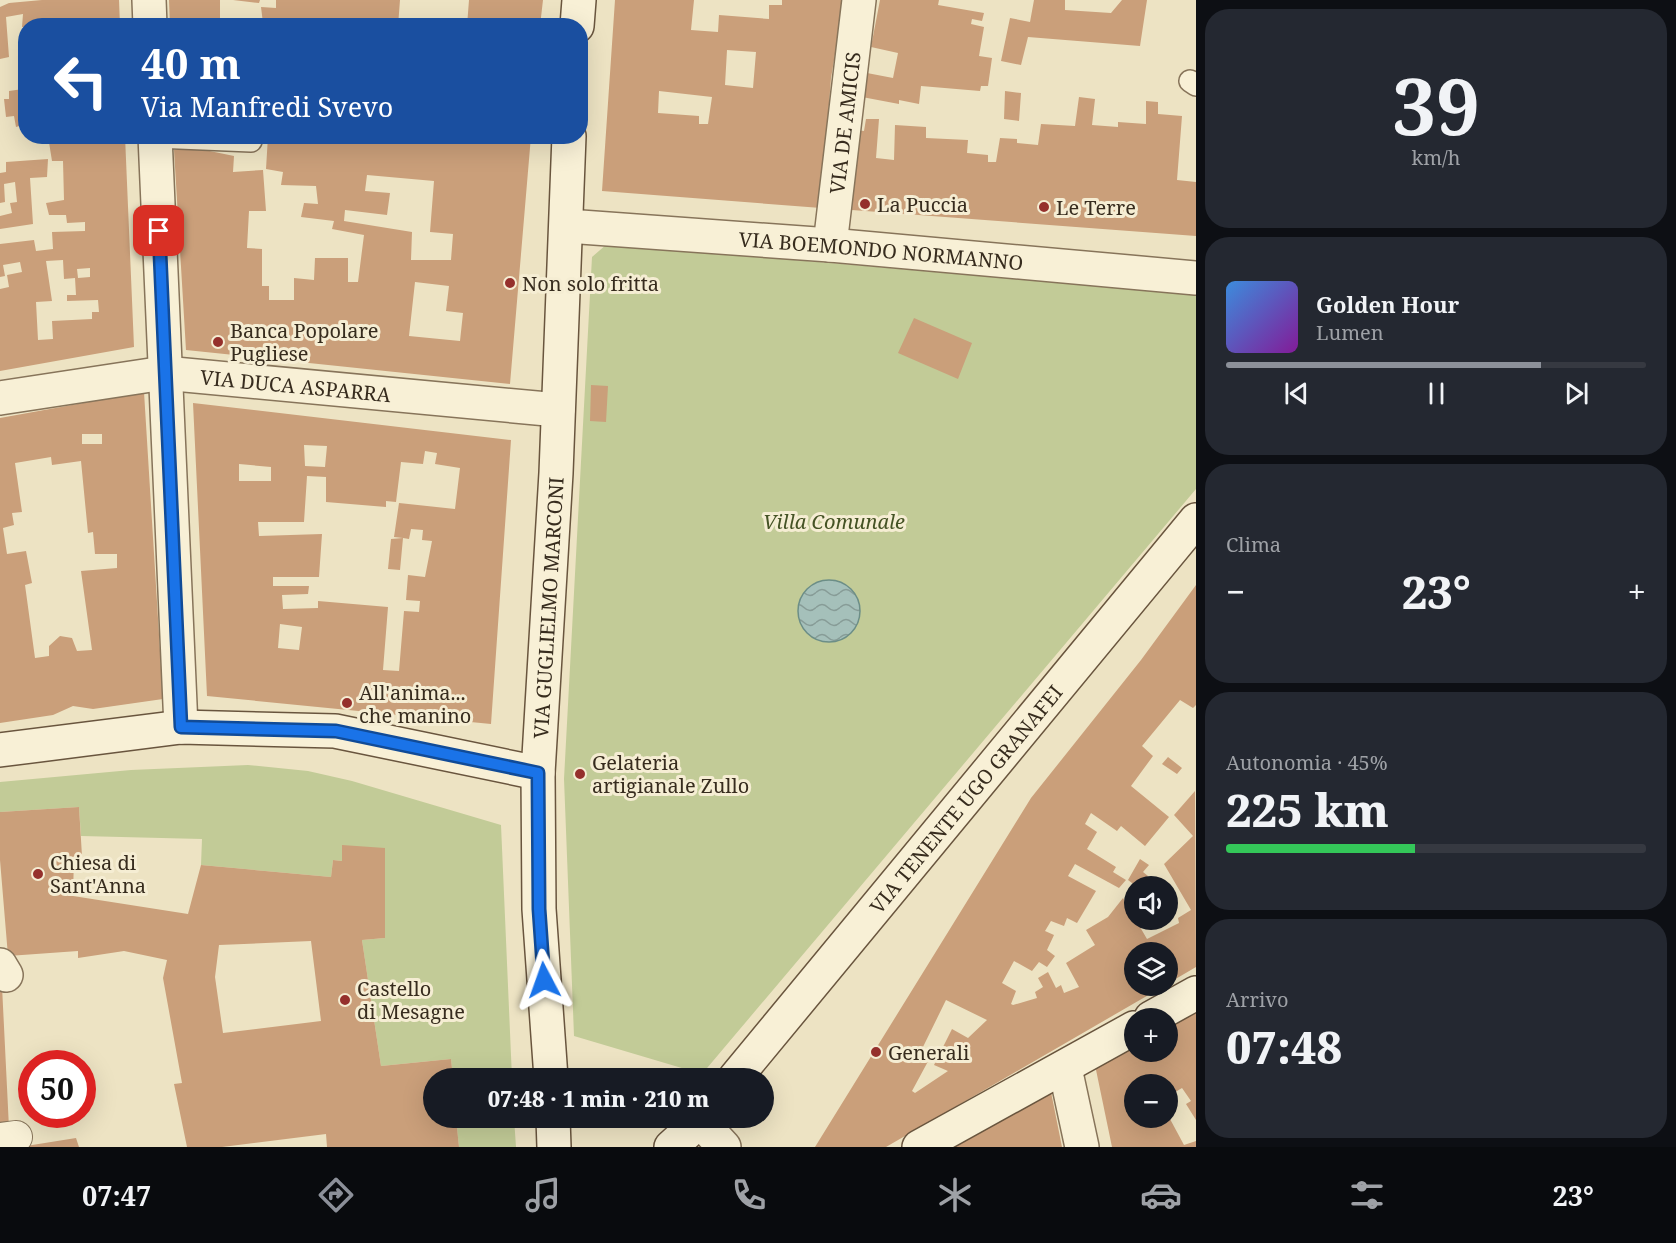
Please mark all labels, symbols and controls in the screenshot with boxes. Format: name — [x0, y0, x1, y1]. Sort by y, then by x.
text: 40 m — [141, 34, 241, 91]
icon: left — [42, 42, 120, 120]
street label: VIA DE AMICIS — [823, 50, 866, 195]
text: 39 — [1392, 52, 1480, 158]
text: Via Manfredi Svevo — [141, 88, 393, 125]
text: km/h — [1411, 144, 1461, 171]
place label: La Puccia — [877, 191, 968, 218]
place label: Le Terre — [1056, 194, 1136, 221]
marker: La Puccia — [858, 197, 872, 211]
marker: Le Terre — [1037, 200, 1051, 214]
pin — [133, 205, 184, 256]
icon: arrive — [142, 214, 175, 247]
street label: VIA BOEMONDO NORMANNO — [738, 225, 1025, 276]
place label: Non solo fritta — [522, 270, 659, 297]
marker: Non solo fritta — [503, 276, 517, 290]
text: Golden Hour — [1316, 289, 1459, 319]
place label: Banca Popolare Pugliese — [230, 317, 379, 367]
text: Lumen — [1316, 319, 1384, 346]
marker: Banca Popolare Pugliese — [211, 335, 225, 349]
street label: VIA DUCA ASPARRA — [199, 363, 393, 408]
icon: previous — [1280, 377, 1313, 410]
icon: pause — [1420, 377, 1453, 410]
icon: next — [1560, 377, 1593, 410]
street label: VIA GUGLIELMO MARCONI — [527, 476, 569, 739]
park label: Villa Comunale — [763, 508, 905, 535]
text: Clima — [1226, 531, 1281, 558]
text: 23° — [1402, 561, 1471, 622]
text: − — [1226, 569, 1245, 614]
text: + — [1628, 569, 1646, 614]
place label: All'anima... che manino — [359, 679, 471, 729]
street label: VIA TENENTE UGO GRANAFEI — [863, 679, 1068, 919]
marker: All'anima... che manino — [340, 696, 354, 710]
place label: Gelateria artigianale Zullo — [592, 749, 749, 799]
text: Autonomia · 45% — [1226, 749, 1388, 776]
marker: Gelateria artigianale Zullo — [573, 767, 587, 781]
text: 225 km — [1226, 779, 1389, 840]
place label: Chiesa di Sant'Anna — [50, 849, 146, 899]
marker: Chiesa di Sant'Anna — [31, 867, 45, 881]
map controls — [1124, 876, 1178, 1128]
button: sound — [1124, 876, 1178, 930]
button: layers — [1124, 942, 1178, 996]
position arrow — [512, 948, 576, 1012]
place label: Castello di Mesagne — [357, 975, 465, 1025]
text: Arrivo — [1226, 986, 1288, 1013]
marker: Castello di Mesagne — [338, 993, 352, 1007]
button: + — [1124, 1008, 1178, 1062]
text: 07:48 — [1226, 1016, 1342, 1077]
place label: Generali — [888, 1039, 970, 1066]
marker: Generali — [869, 1045, 883, 1059]
speed limit sign: 50 — [18, 1050, 96, 1128]
button: − — [1124, 1074, 1178, 1128]
text: 07:48 · 1 min · 210 m — [488, 1083, 709, 1113]
icon: directions — [315, 1174, 357, 1216]
icon: music — [522, 1174, 564, 1216]
icon: phone — [728, 1174, 770, 1216]
icon: climate — [934, 1174, 976, 1216]
icon: car — [1140, 1174, 1182, 1216]
icon: filters — [1346, 1174, 1388, 1216]
text: 07:47 — [82, 1177, 151, 1214]
text: 23° — [1553, 1177, 1594, 1214]

